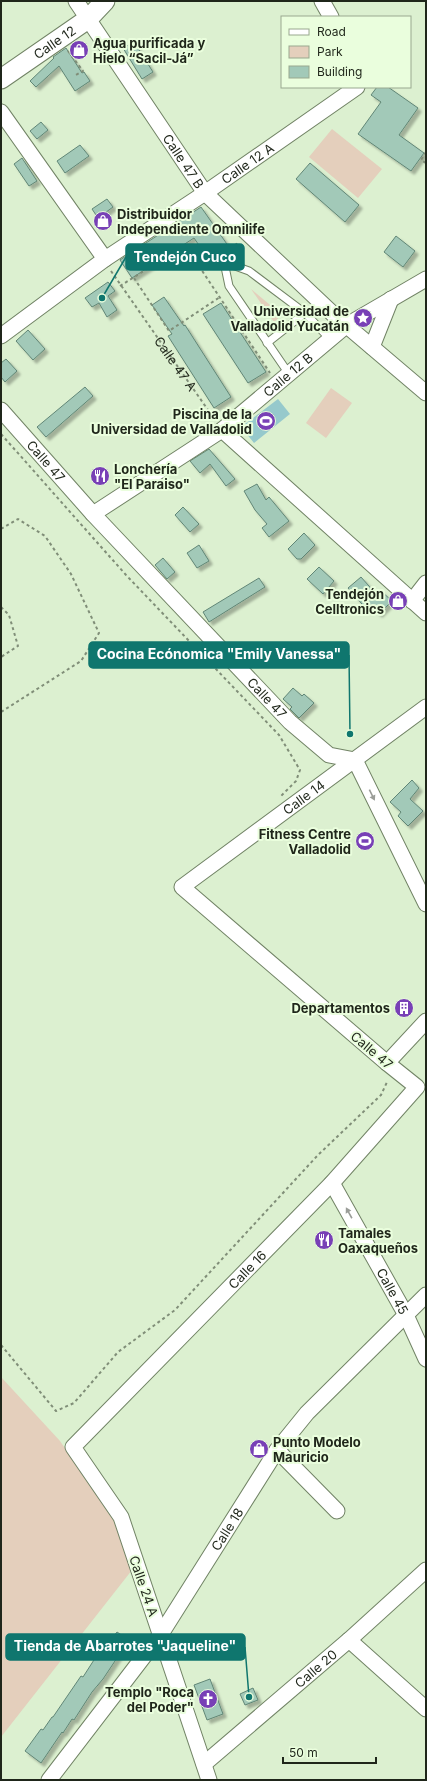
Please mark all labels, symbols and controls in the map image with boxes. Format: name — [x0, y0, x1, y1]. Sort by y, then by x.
legend — [281, 16, 411, 88]
street label: Calle 12 — [30, 22, 79, 62]
text: Road — [317, 24, 346, 39]
place label: Agua purificada y Hielo “Sacil-Já” — [93, 35, 205, 66]
shop icon: Agua purificada y Hielo “Sacil-Já” — [68, 39, 90, 61]
text: Park — [317, 44, 343, 59]
text: Building — [317, 64, 362, 79]
street label: Calle 47 B — [160, 131, 208, 192]
street label: Calle 12 A — [218, 140, 277, 187]
place label: Distribuidor Independiente Omnilife — [117, 206, 265, 237]
shop icon: Distribuidor Independiente Omnilife — [92, 210, 114, 232]
callout: Tendejón Cuco — [126, 244, 244, 270]
text: Tendejón Cuco — [134, 248, 237, 265]
place label: Universidad de Valladolid Yucatán — [231, 303, 349, 334]
place icon: Universidad de Valladolid Yucatán — [352, 307, 374, 329]
street label: Calle 47 A — [151, 333, 200, 394]
street label: Calle 12 B — [260, 349, 316, 400]
place label: Piscina de la Universidad de Valladolid — [91, 406, 252, 437]
sports icon: Piscina de la Universidad de Valladolid — [255, 410, 277, 432]
street label: Calle 47 — [23, 437, 69, 485]
place label: Lonchería "El Paraiso" — [114, 461, 190, 492]
restaurant icon: Lonchería "El Paraiso" — [89, 465, 111, 487]
place label: Tendejón Celltronics — [315, 586, 384, 617]
shop icon: Tendejón Celltronics — [387, 590, 409, 612]
callout: Cocina Ecónomica "Emily Vanessa" — [89, 642, 349, 668]
text: Cocina Ecónomica "Emily Vanessa" — [97, 645, 341, 662]
street label: Calle 47 — [244, 674, 290, 721]
street label: Calle 14 — [280, 777, 328, 818]
one-way arrow — [369, 789, 376, 801]
place label: Fitness Centre Valladolid — [259, 826, 351, 857]
sports icon: Fitness Centre Valladolid — [354, 830, 376, 852]
building icon: Departamentos — [393, 997, 415, 1019]
place label: Departamentos — [291, 1000, 390, 1016]
street label: Calle 47 — [348, 1028, 396, 1072]
one-way arrow — [346, 1207, 352, 1219]
place label: Tamales Oaxaqueños — [338, 1225, 418, 1256]
restaurant icon: Tamales Oaxaqueños — [313, 1229, 335, 1251]
street label: Calle 16 — [225, 1247, 270, 1292]
street label: Calle 45 — [373, 1265, 412, 1317]
place label: Punto Modelo Mauricio — [273, 1434, 361, 1465]
shop icon: Punto Modelo Mauricio — [248, 1438, 270, 1460]
street label: Calle 18 — [208, 1505, 247, 1554]
street label: Calle 24 A — [126, 1554, 162, 1618]
callout: Tienda de Abarrotes "Jaqueline" — [6, 1634, 245, 1660]
text: Tienda de Abarrotes "Jaqueline" — [14, 1637, 236, 1654]
street label: Calle 20 — [291, 1646, 340, 1691]
place label: Templo "Roca del Poder" — [105, 1684, 194, 1715]
church icon: Templo "Roca del Poder" — [197, 1688, 219, 1710]
scale bar — [283, 1739, 376, 1765]
text: 50 m — [289, 1745, 318, 1760]

